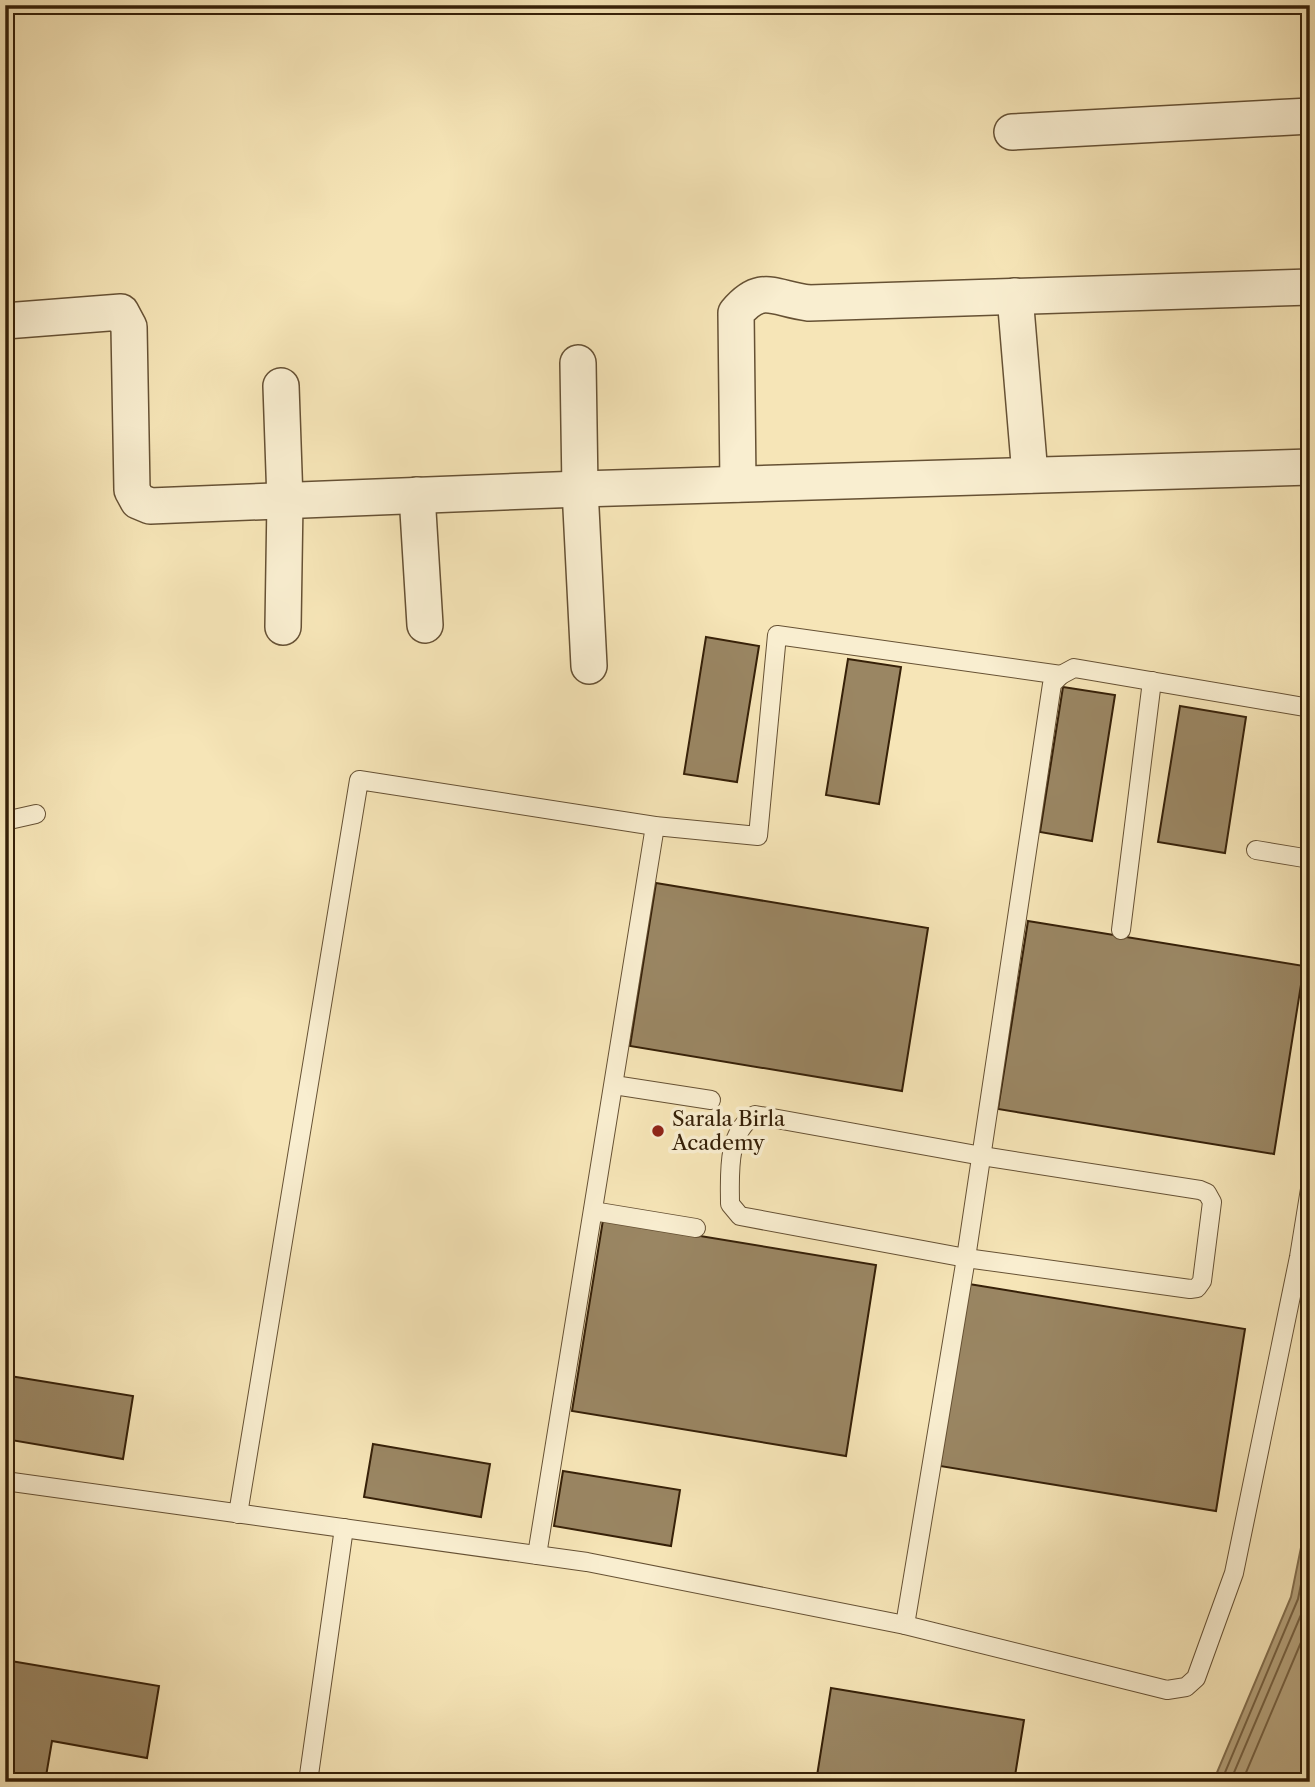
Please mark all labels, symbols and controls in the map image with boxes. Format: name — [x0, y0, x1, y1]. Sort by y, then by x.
place label: Sarala Birla Academy — [671, 1106, 786, 1155]
marker: Sarala Birla Academy — [650, 1123, 666, 1139]

